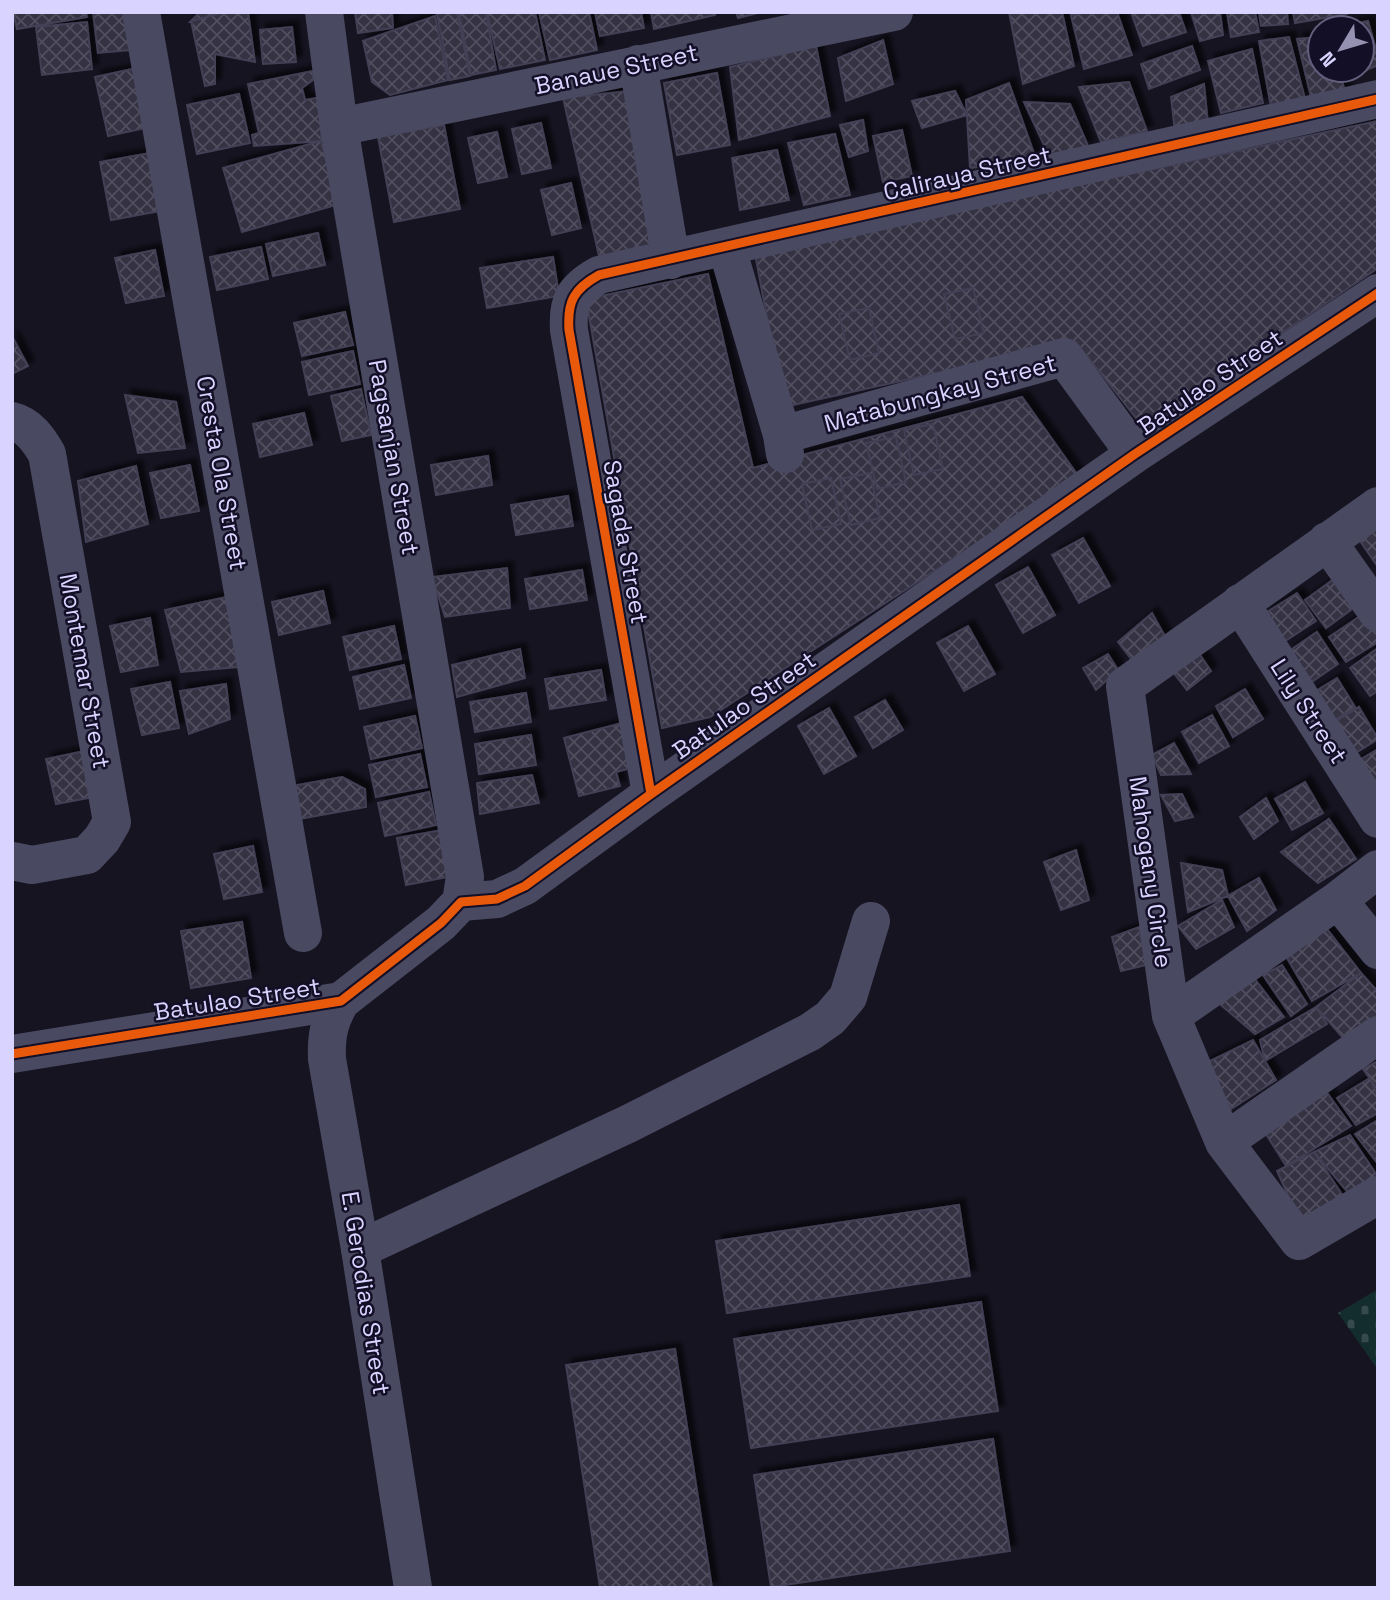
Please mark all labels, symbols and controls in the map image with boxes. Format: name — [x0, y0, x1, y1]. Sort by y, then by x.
north arrow — [1306, 14, 1376, 84]
street label: Banaue Street — [531, 37, 701, 101]
text: N — [1314, 46, 1342, 72]
street label: Caliraya Street — [880, 139, 1054, 207]
street label: Batulao Street — [1132, 322, 1288, 442]
street label: Matabungkay Street — [820, 347, 1060, 439]
street label: Pagsanjan Street — [362, 357, 426, 557]
street label: Cresta Ola Street — [190, 373, 254, 573]
street label: Sagada Street — [596, 458, 656, 626]
street label: Montemar Street — [53, 571, 117, 771]
street label: Batulao Street — [666, 644, 822, 766]
street label: Lily Street — [1264, 653, 1354, 769]
street label: Mahogany Circle — [1122, 774, 1180, 970]
street label: Batulao Street — [151, 971, 323, 1027]
street label: E. Gerodias Street — [335, 1189, 397, 1397]

